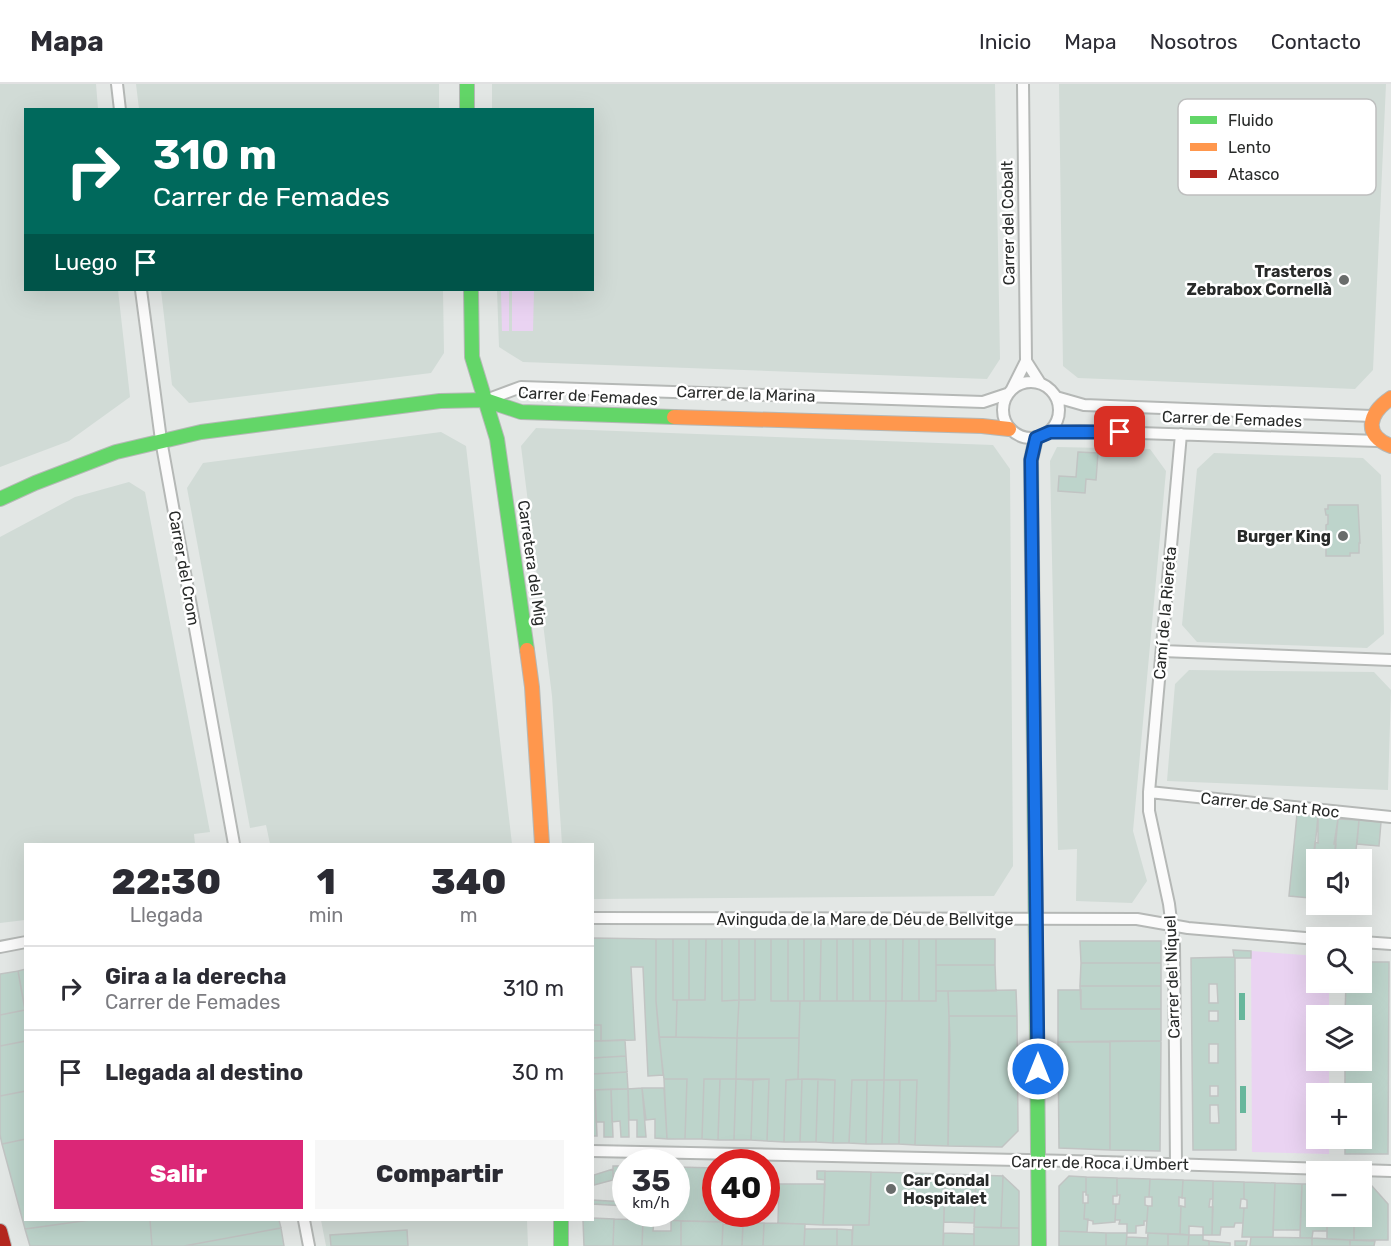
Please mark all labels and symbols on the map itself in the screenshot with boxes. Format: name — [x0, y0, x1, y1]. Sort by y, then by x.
legend — [1178, 99, 1376, 195]
text: Fluido — [1228, 111, 1273, 130]
text: Lento — [1228, 138, 1271, 157]
street label: Carrer del Cobalt — [997, 160, 1019, 286]
text: Atasco — [1228, 165, 1280, 184]
place label: Trasteros Zebrabox Cornellà — [1187, 262, 1332, 299]
marker: Trasteros Zebrabox Cornellà — [1337, 273, 1351, 287]
street label: Carrer de la Marina — [676, 382, 816, 406]
street label: Carrer de Femades — [517, 383, 659, 409]
pin — [1094, 406, 1145, 457]
street label: Carrer de Femades — [1162, 407, 1302, 431]
street label: Carretera del Mig — [514, 499, 550, 627]
street label: Carrer del Crom — [165, 509, 203, 627]
place label: Burger King — [1237, 527, 1331, 546]
marker: Burger King — [1336, 529, 1350, 543]
street label: Camí de la Riereta — [1150, 546, 1180, 680]
street label: Carrer de Sant Roc — [1200, 788, 1340, 822]
street label: Avinguda de la Mare de Déu de Bellvitge — [717, 910, 1013, 929]
street label: Carrer del Níquel — [1160, 915, 1184, 1039]
position arrow — [1006, 1037, 1070, 1101]
speed limit sign: 40 — [702, 1149, 780, 1227]
street label: Carrer de Roca i Umbert — [1011, 1152, 1189, 1174]
place label: Car Condal Hospitalet — [903, 1171, 989, 1208]
marker: Car Condal Hospitalet — [884, 1182, 898, 1196]

